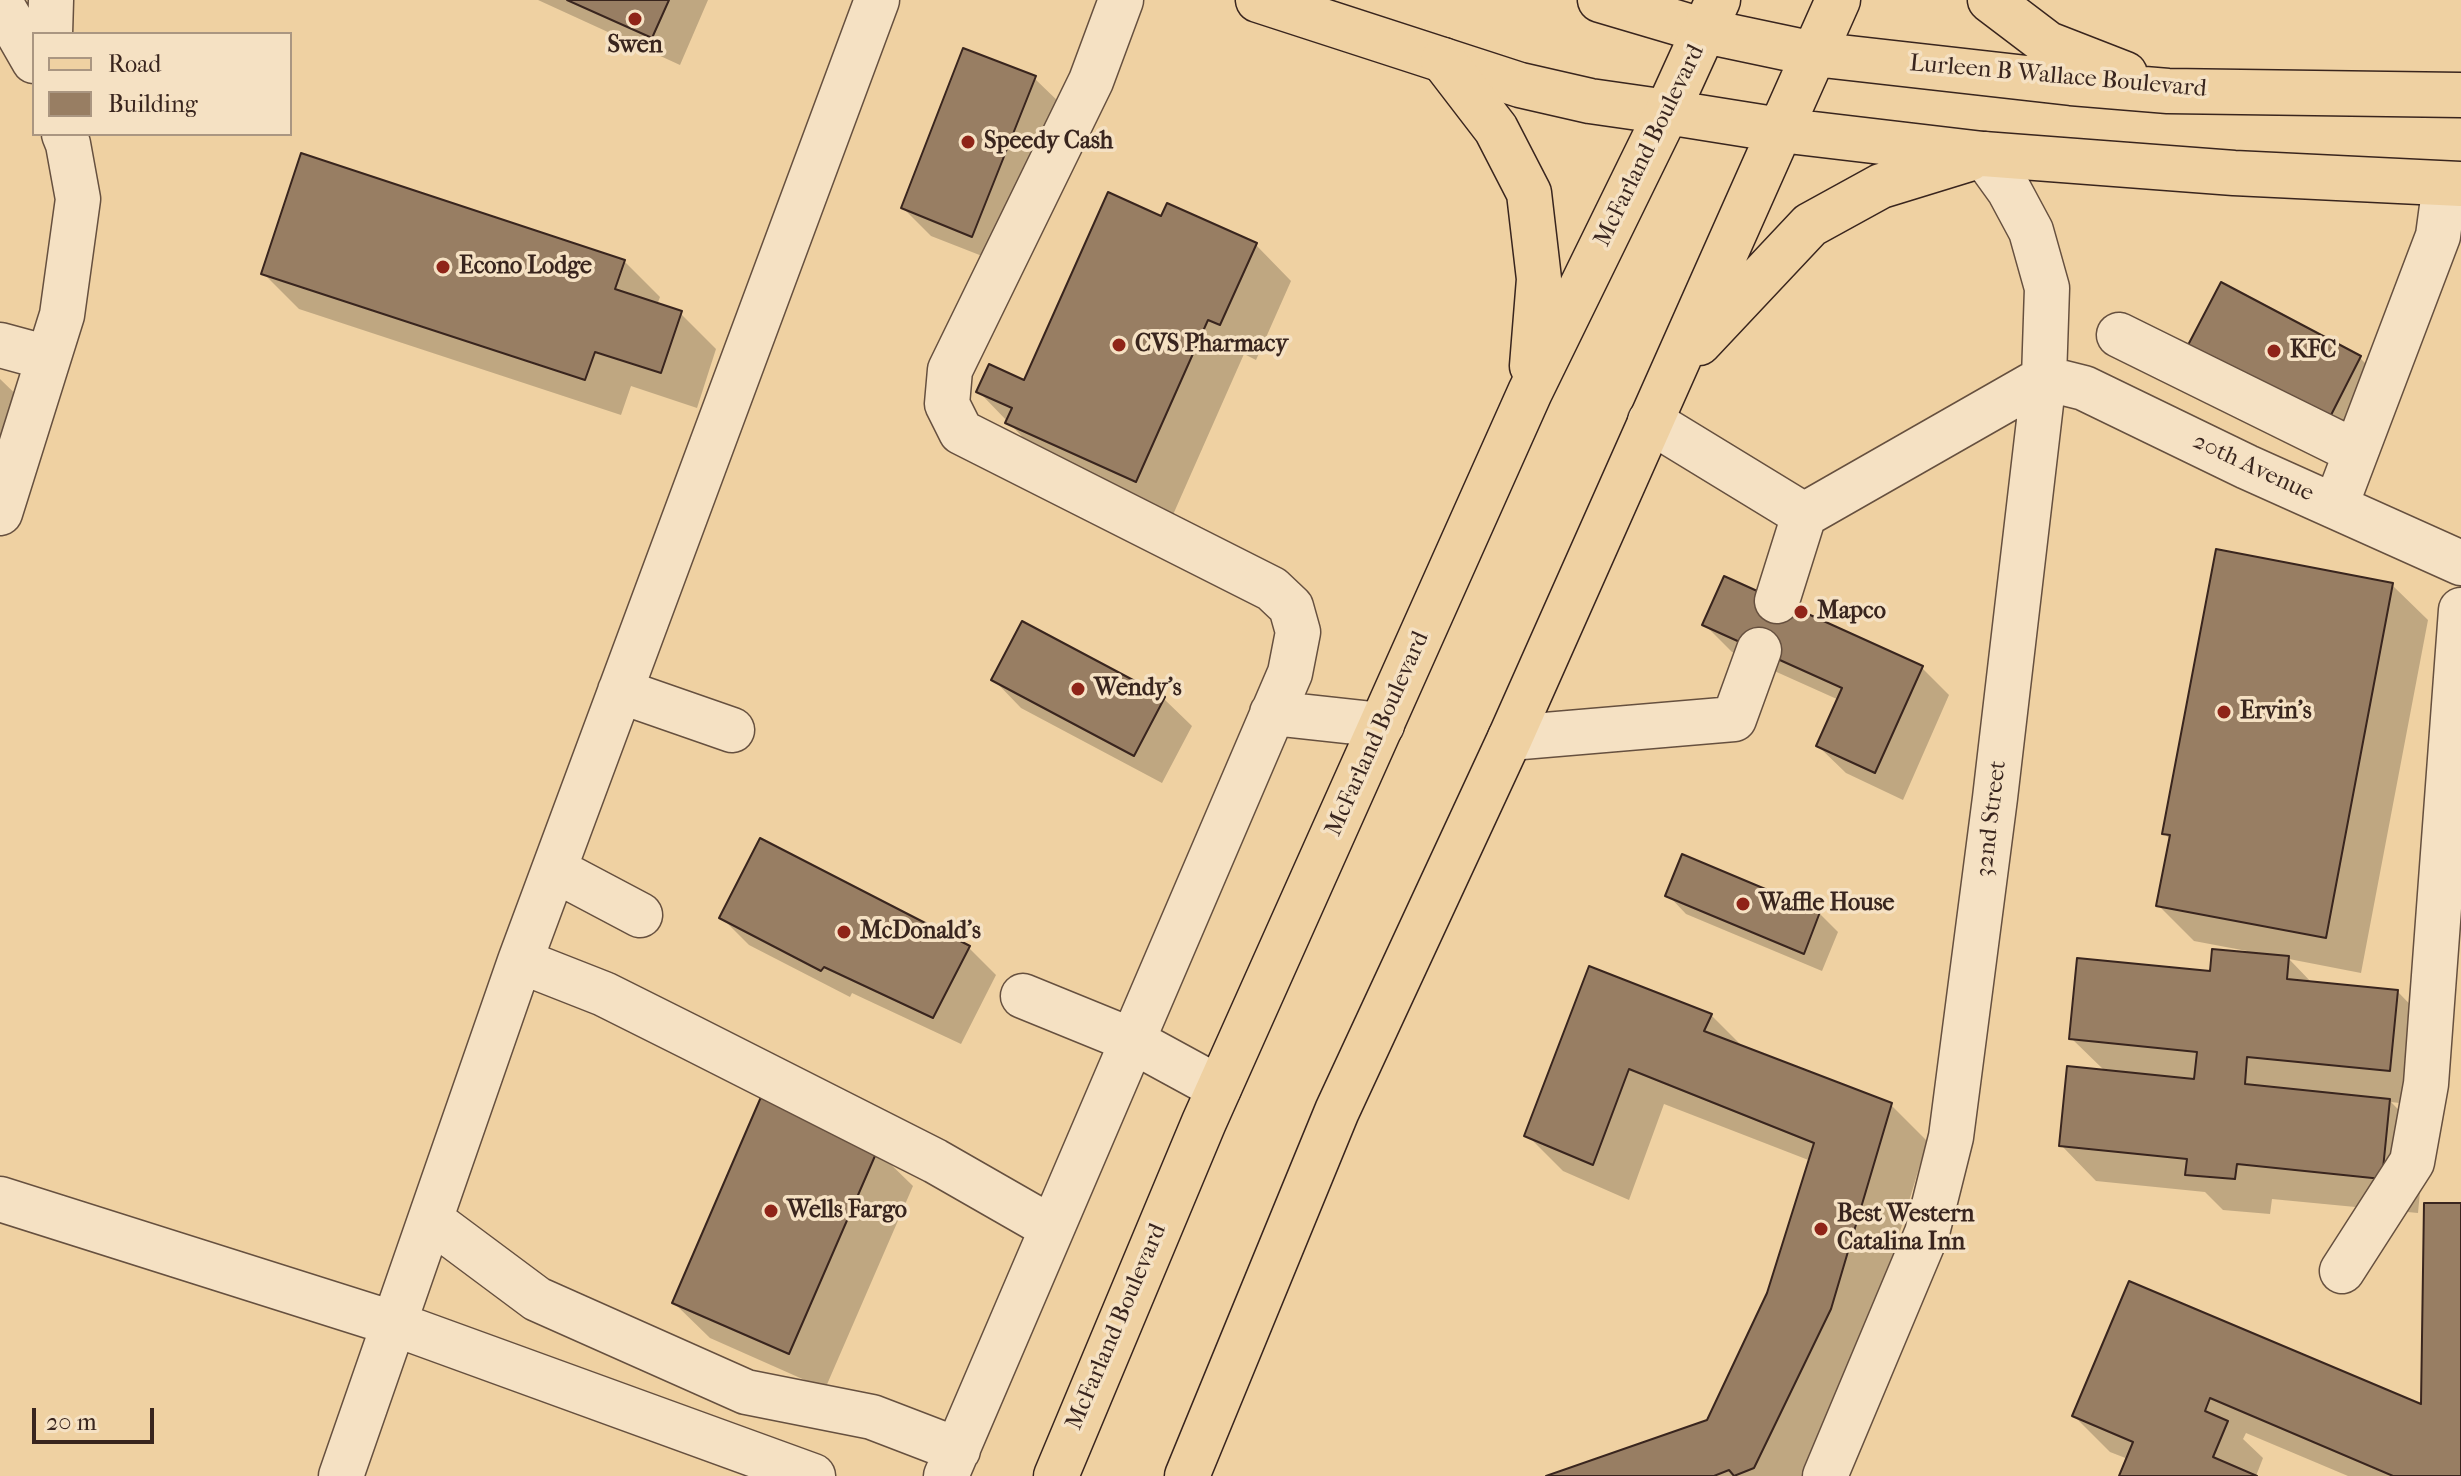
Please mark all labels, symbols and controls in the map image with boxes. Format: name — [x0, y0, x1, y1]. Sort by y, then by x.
marker: Swen — [626, 10, 644, 28]
legend — [32, 32, 292, 136]
place label: Swen — [607, 32, 663, 60]
street label: McFarland Boulevard — [1589, 40, 1711, 252]
text: Road — [108, 50, 161, 78]
street label: Lurleen B Wallace Boulevard — [1908, 50, 2208, 104]
text: Building — [108, 90, 198, 118]
place label: Speedy Cash — [984, 128, 1113, 156]
marker: Speedy Cash — [959, 133, 977, 151]
place label: Econo Lodge — [459, 253, 592, 281]
marker: Econo Lodge — [434, 258, 452, 276]
place label: CVS Pharmacy — [1135, 331, 1288, 359]
marker: CVS Pharmacy — [1110, 336, 1128, 354]
place label: KFC — [2290, 337, 2336, 365]
marker: KFC — [2265, 342, 2283, 360]
street label: 20th Avenue — [2188, 427, 2318, 509]
place label: Mapco — [1817, 598, 1886, 626]
marker: Mapco — [1792, 603, 1810, 621]
street label: McFarland Boulevard — [1320, 627, 1436, 841]
place label: Wendy's — [1094, 675, 1182, 703]
marker: Wendy's — [1069, 680, 1087, 698]
place label: Ervin's — [2240, 698, 2312, 726]
marker: Ervin's — [2215, 703, 2233, 721]
street label: 32nd Street — [1971, 759, 2013, 879]
place label: Waffle House — [1759, 890, 1894, 918]
marker: Waffle House — [1734, 895, 1752, 913]
place label: McDonald's — [860, 918, 981, 946]
marker: McDonald's — [835, 923, 853, 941]
place label: Wells Fargo — [787, 1197, 907, 1225]
place label: Best Western Catalina Inn — [1837, 1201, 1974, 1257]
marker: Wells Fargo — [762, 1202, 780, 1220]
street label: McFarland Boulevard — [1061, 1220, 1173, 1434]
marker: Best Western Catalina Inn — [1812, 1220, 1830, 1238]
scale bar — [36, 1392, 158, 1442]
text: 20 m — [46, 1408, 97, 1436]

